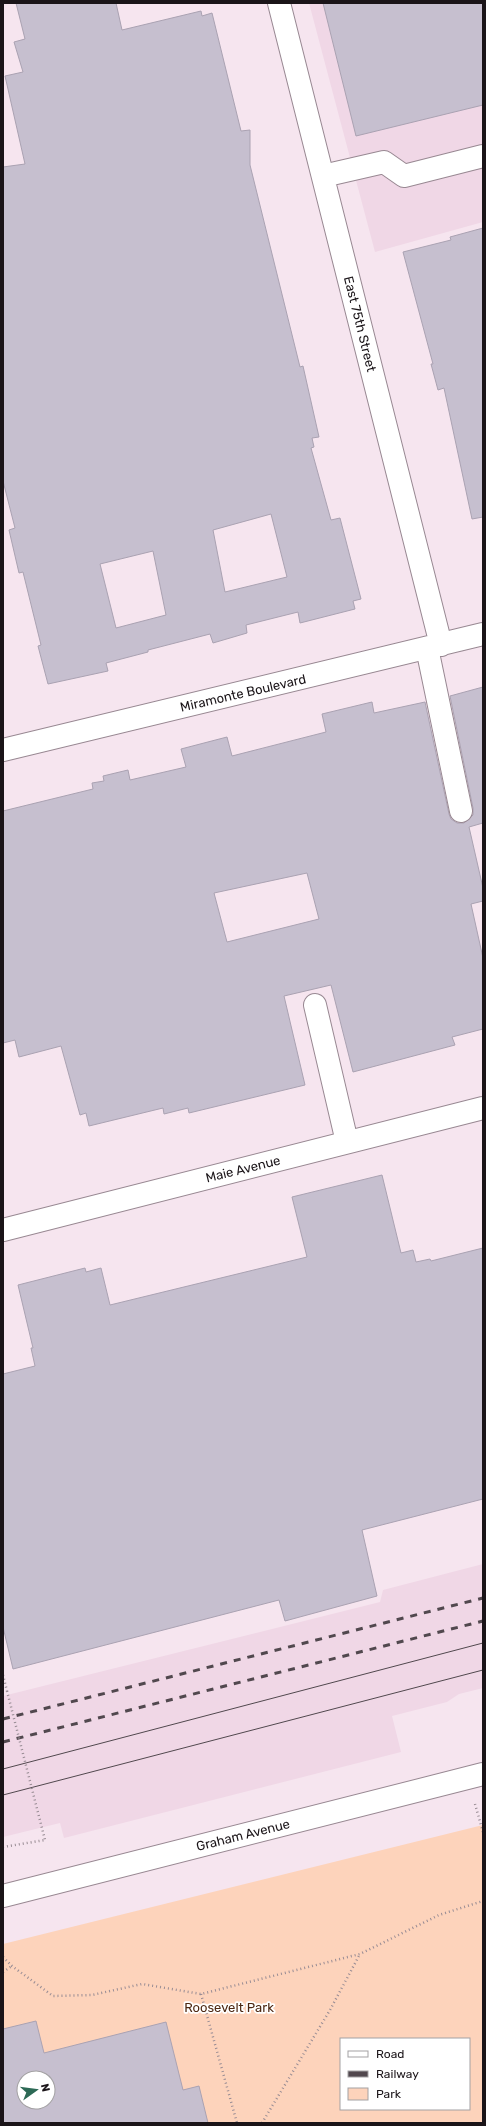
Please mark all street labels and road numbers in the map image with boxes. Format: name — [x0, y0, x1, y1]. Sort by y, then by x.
street label: East 75th Street — [341, 275, 379, 373]
street label: Miramonte Boulevard — [179, 671, 307, 715]
street label: Maie Avenue — [204, 1152, 282, 1186]
street label: Graham Avenue — [195, 1816, 291, 1854]

